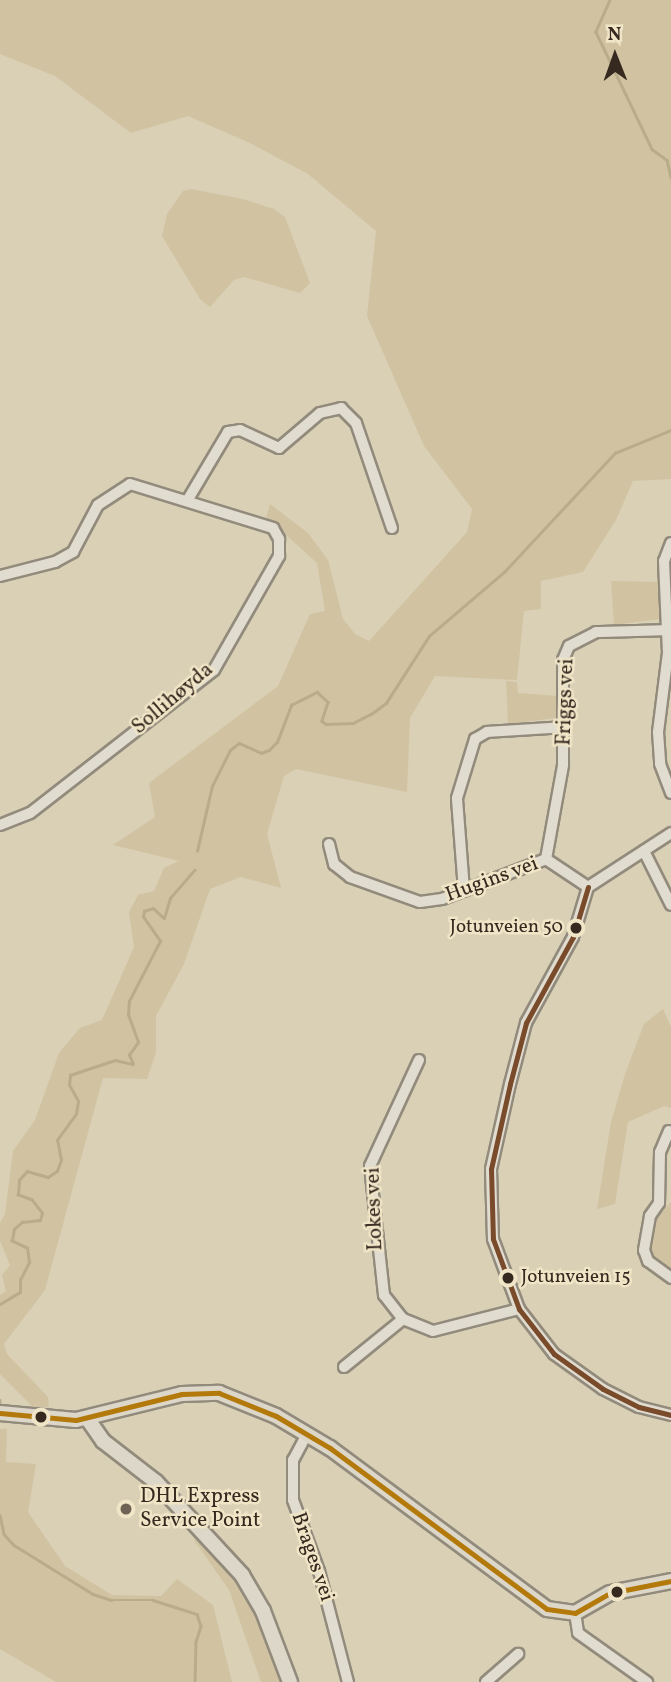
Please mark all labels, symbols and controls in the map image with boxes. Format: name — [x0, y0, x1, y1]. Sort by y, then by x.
north arrow — [580, 21, 650, 91]
text: N — [608, 22, 622, 48]
street label: Sollihøyda — [127, 658, 219, 740]
street label: Friggs vei — [552, 658, 580, 746]
street label: Hugins vei — [442, 851, 542, 909]
place label: Jotunveien 50 — [450, 917, 563, 939]
marker: Jotunveien 50 — [569, 921, 583, 935]
street label: Lokes vei — [361, 1167, 389, 1251]
place label: Jotunveien 15 — [521, 1267, 631, 1289]
marker: Jotunveien 15 — [501, 1271, 515, 1285]
unlabelled marker — [34, 1410, 48, 1424]
place label: DHL Express Service Point — [140, 1484, 260, 1534]
marker: DHL Express Service Point — [118, 1501, 134, 1517]
street label: Brages vei — [285, 1509, 339, 1605]
unlabelled marker — [610, 1585, 624, 1599]

